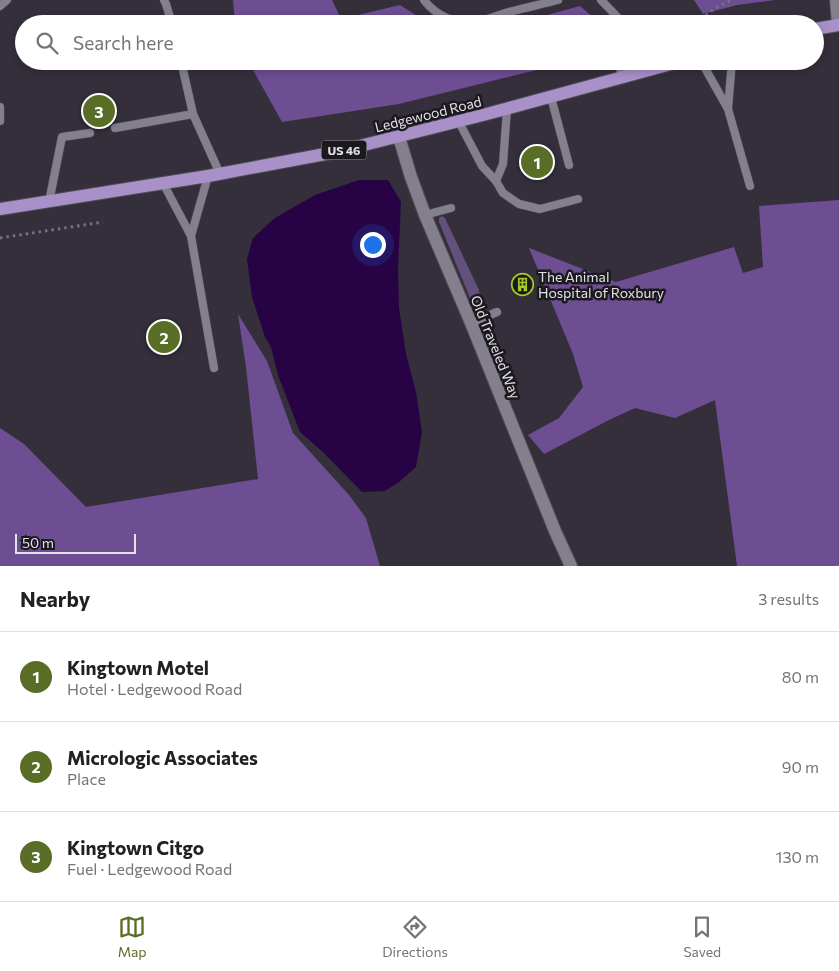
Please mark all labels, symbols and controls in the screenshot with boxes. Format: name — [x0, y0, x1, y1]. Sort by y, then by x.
search box — [15, 15, 824, 70]
icon: search — [33, 29, 61, 57]
text: Search here — [73, 31, 173, 54]
pin: 3 — [83, 92, 115, 130]
street label: Ledgewood Road — [373, 93, 483, 135]
road number: US 46 — [322, 140, 366, 160]
pin: 1 — [521, 143, 553, 181]
your location — [360, 232, 386, 258]
place label: The Animal Hospital of Roxbury — [538, 268, 664, 301]
building icon: The Animal Hospital of Roxbury — [510, 272, 534, 296]
street label: Old Traveled Way — [467, 293, 525, 401]
pin: 2 — [148, 318, 180, 356]
scale bar — [15, 531, 136, 554]
text: 50 m — [22, 534, 54, 551]
text: Nearby — [20, 586, 90, 611]
text: 3 results — [758, 589, 819, 608]
text: Kingtown Motel — [67, 656, 209, 679]
text: 1 — [32, 667, 40, 686]
text: 80 m — [782, 667, 819, 686]
text: Hotel · Ledgewood Road — [67, 679, 242, 698]
text: Micrologic Associates — [67, 746, 258, 769]
text: 2 — [31, 757, 41, 776]
text: 90 m — [782, 757, 819, 776]
text: Place — [67, 769, 106, 788]
text: Kingtown Citgo — [67, 836, 204, 859]
text: 3 — [31, 847, 41, 866]
text: 130 m — [776, 847, 819, 866]
text: Fuel · Ledgewood Road — [67, 859, 232, 878]
tab: Map — [118, 913, 147, 960]
tab: Directions — [382, 913, 448, 960]
tab: Saved — [683, 913, 721, 960]

